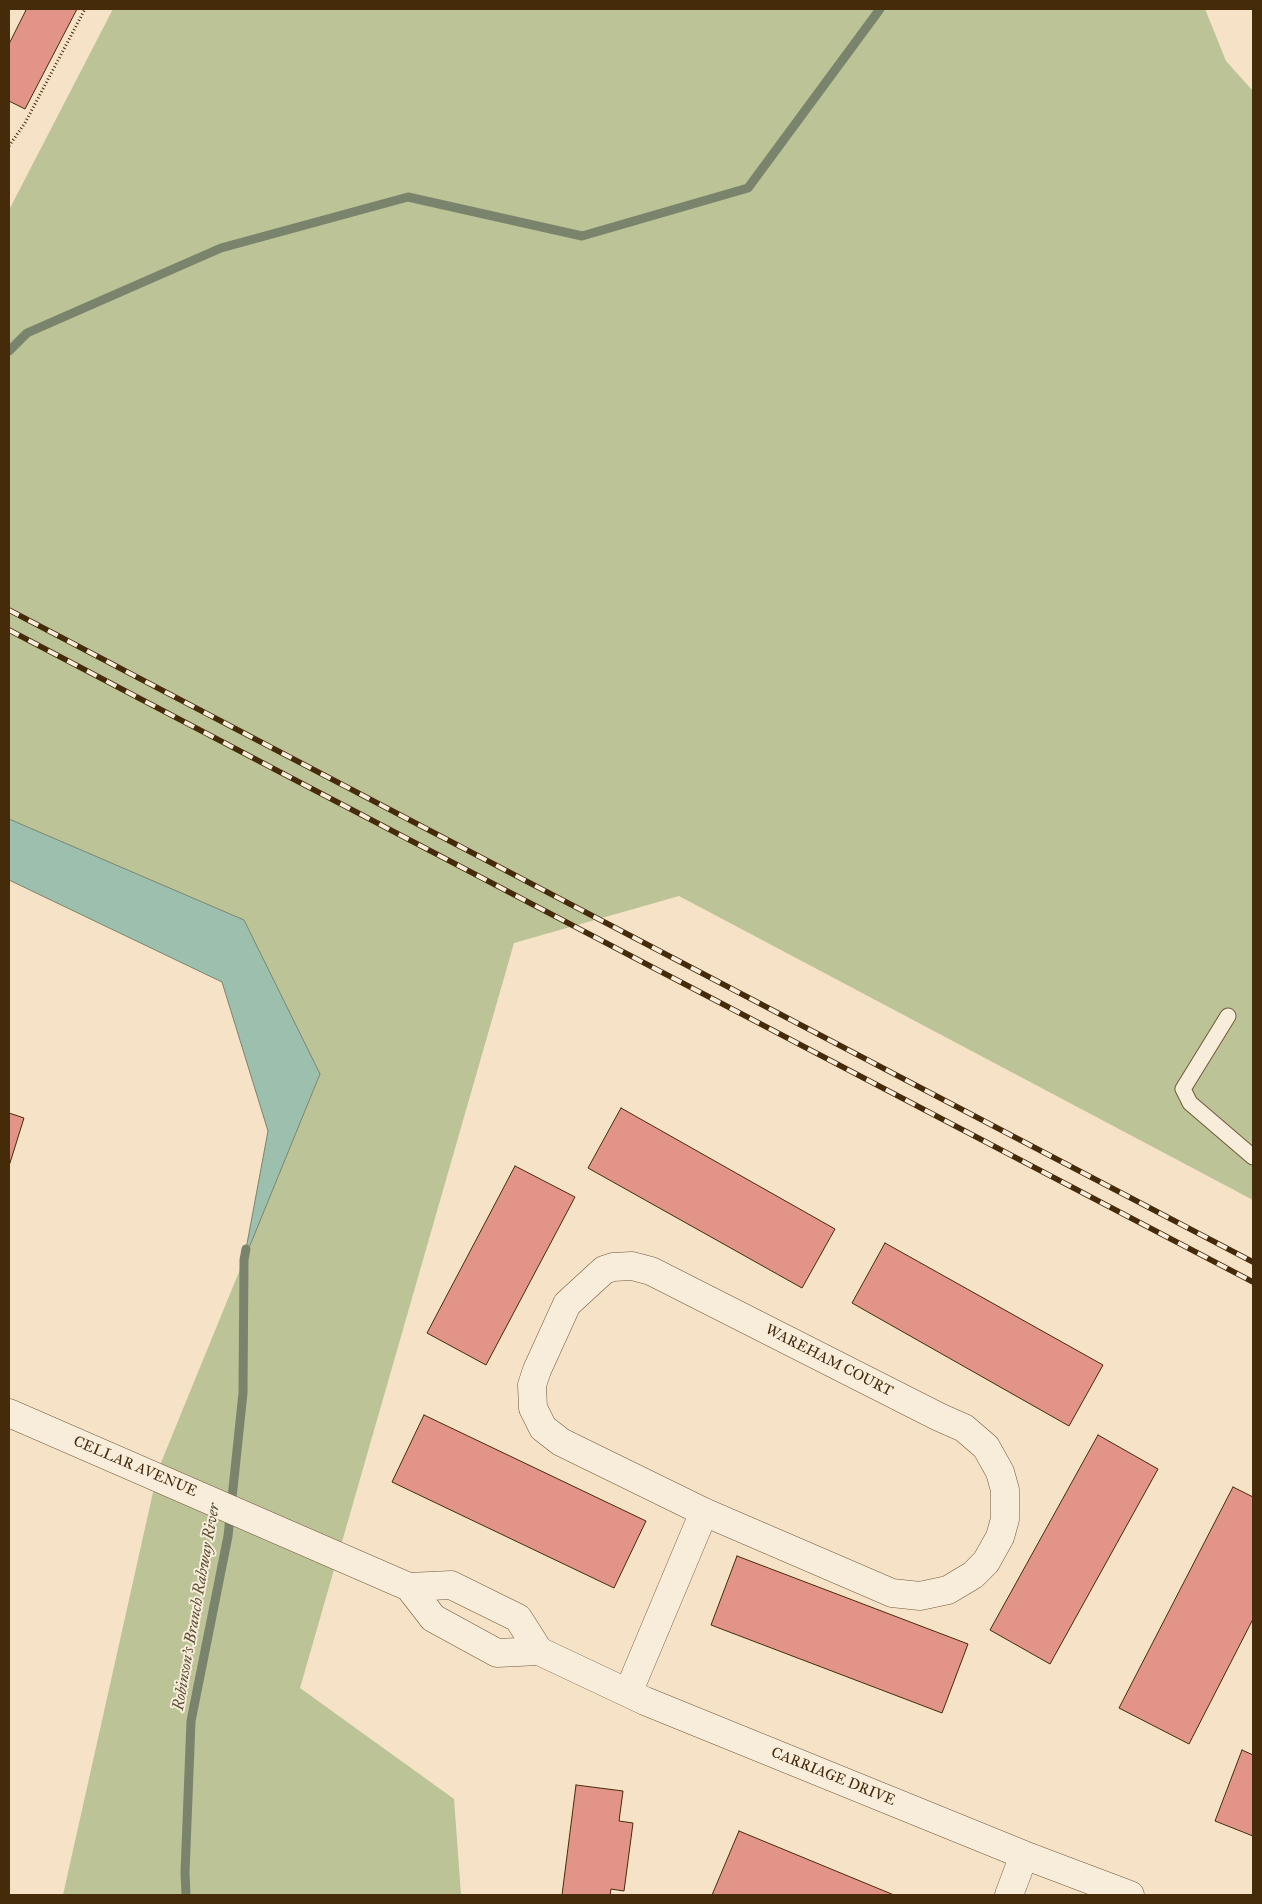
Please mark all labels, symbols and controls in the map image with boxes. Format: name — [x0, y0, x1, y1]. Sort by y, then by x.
street label: WAREHAM COURT — [762, 1321, 896, 1401]
street label: CELLAR AVENUE — [70, 1433, 200, 1501]
water label: Robinson's Branch Rahway River — [169, 1502, 225, 1712]
street label: CARRIAGE DRIVE — [768, 1744, 898, 1810]

